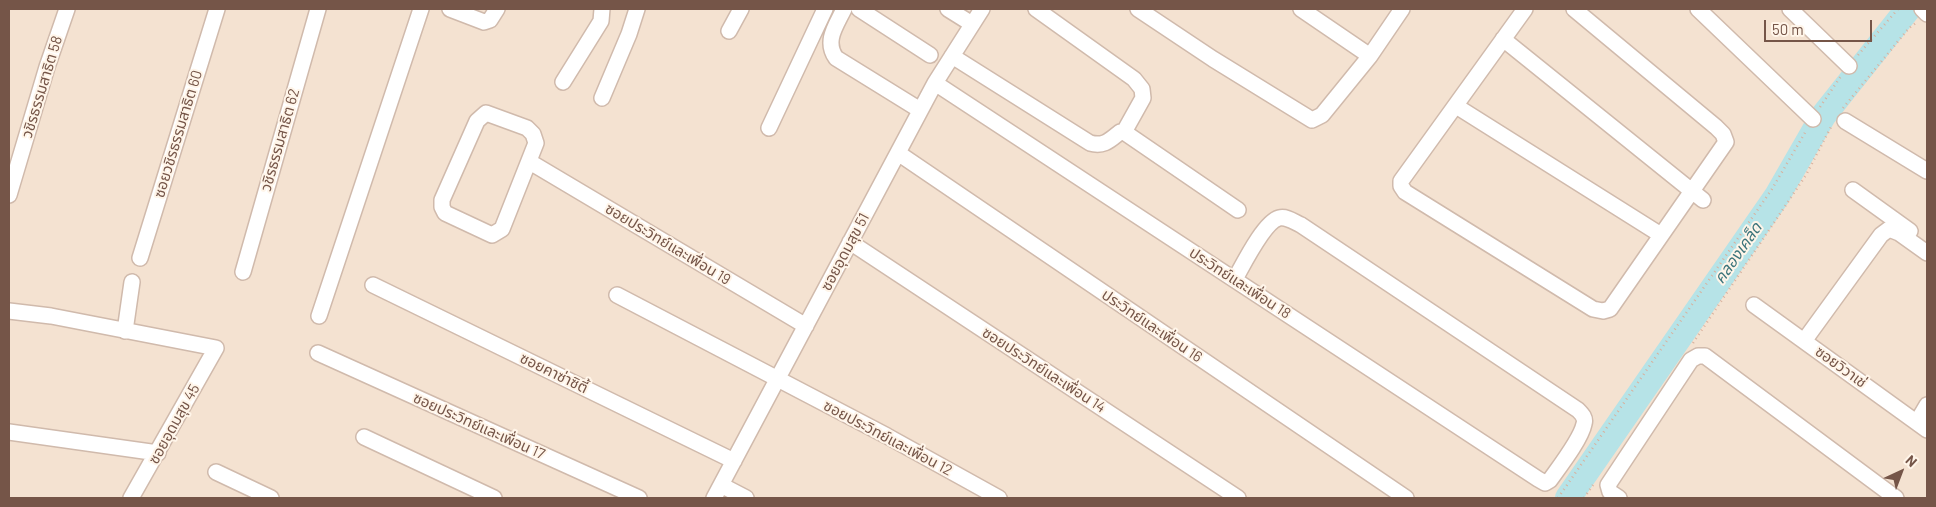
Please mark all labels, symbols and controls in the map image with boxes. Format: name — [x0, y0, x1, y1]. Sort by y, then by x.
scale bar — [1766, 10, 1874, 42]
text: 50 m — [1772, 20, 1804, 38]
street label: วชิรธรรมสาธิต 58 — [18, 34, 66, 140]
street label: ซอยวชิรธรรมสาธิต 60 — [150, 68, 206, 200]
street label: วชิรธรรมสาธิต 62 — [257, 87, 303, 193]
street label: ซอยประวิทย์และเพื่อน 19 — [602, 199, 734, 289]
street label: ซอยอุดมสุข 51 — [817, 210, 873, 294]
water label: คลองเคล็ด — [1710, 219, 1766, 287]
street label: ประวิทย์และเพื่อน 18 — [1186, 244, 1294, 322]
street label: ประวิทย์และเพื่อน 16 — [1098, 286, 1206, 366]
street label: ซอยประวิทย์และเพื่อน 14 — [979, 323, 1109, 417]
street label: ซอยวิวาเช่ — [1812, 342, 1870, 392]
street label: ซอยคาซ่าซิตี้ — [517, 349, 591, 397]
street label: ซอยอุดมสุข 45 — [145, 381, 203, 467]
street label: ซอยประวิทย์และเพื่อน 17 — [410, 389, 548, 463]
street label: ซอยประวิทย์และเพื่อน 12 — [820, 396, 956, 480]
north arrow — [1876, 447, 1926, 497]
text: N — [1902, 451, 1921, 470]

